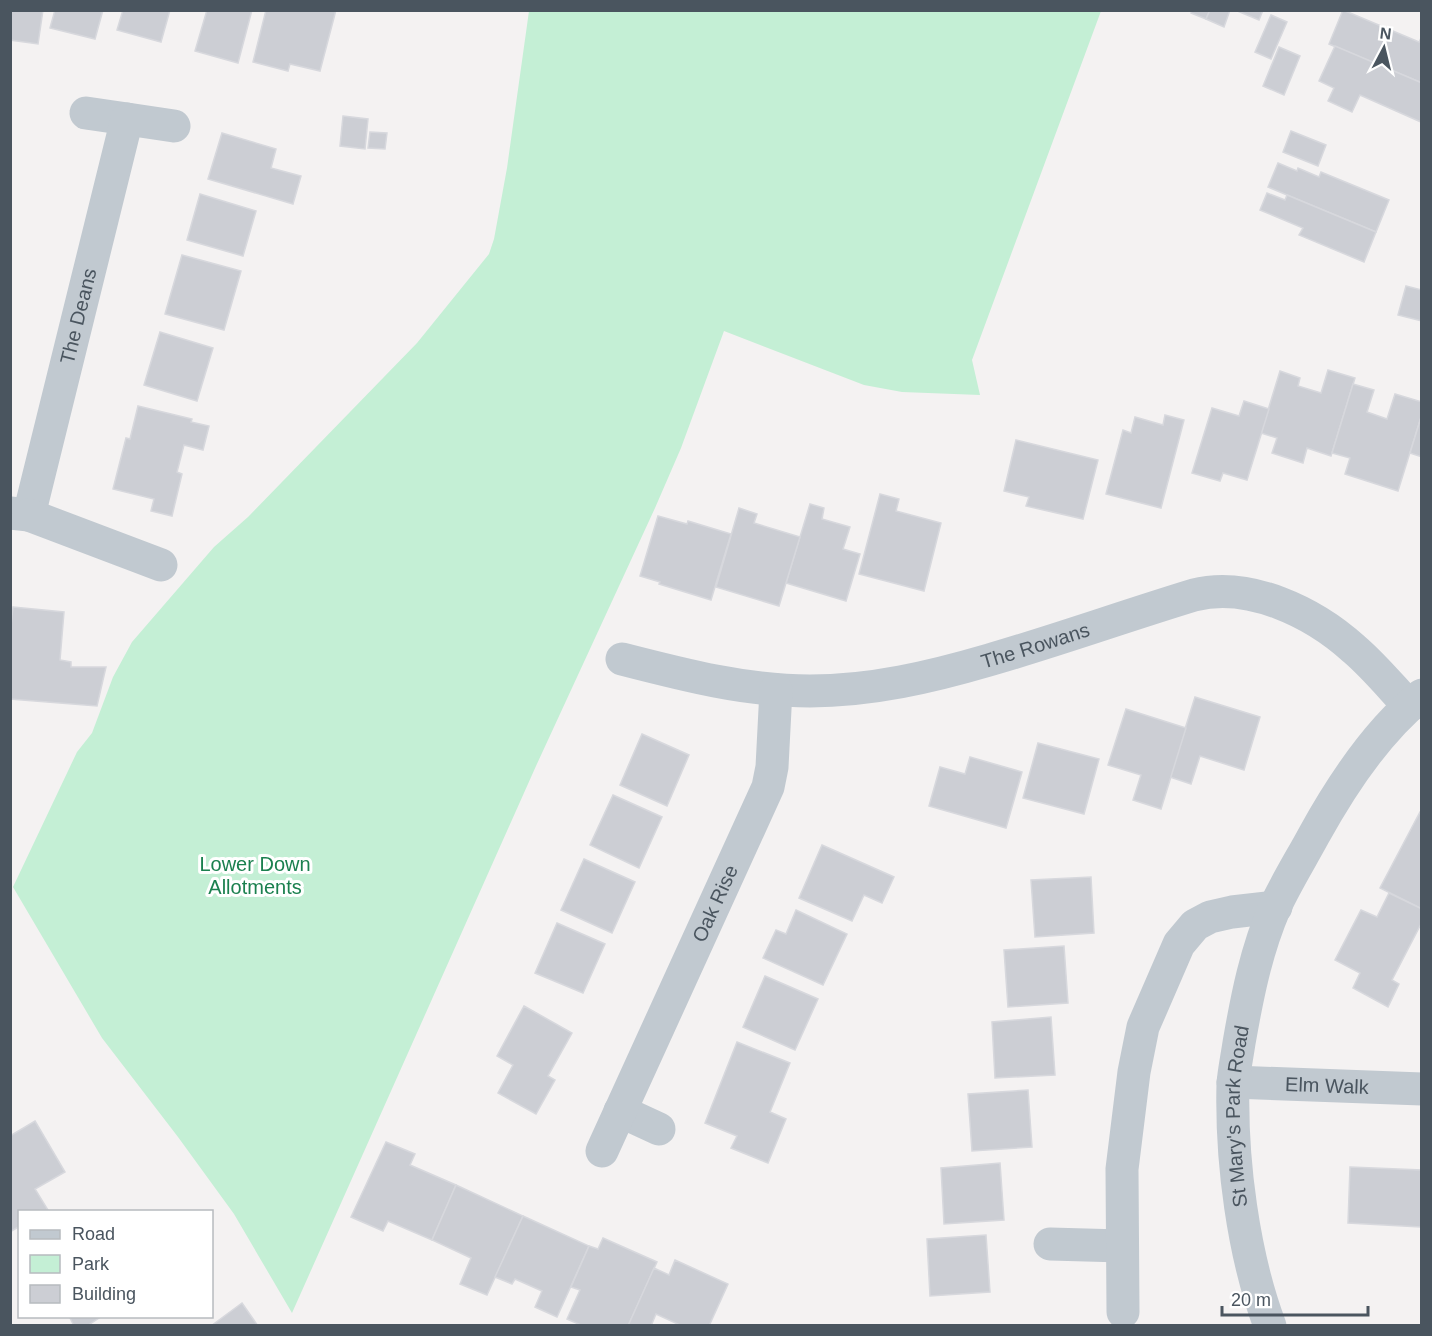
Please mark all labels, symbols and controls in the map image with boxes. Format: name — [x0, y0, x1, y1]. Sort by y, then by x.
north arrow — [1354, 18, 1414, 78]
text: N — [1379, 24, 1393, 43]
street label: The Deans — [56, 266, 101, 366]
street label: The Rowans — [979, 618, 1092, 673]
park label: Lower Down Allotments — [199, 853, 311, 898]
street label: Oak Rise — [688, 862, 742, 946]
street label: St Mary's Park Road — [1222, 1023, 1253, 1209]
street label: Elm Walk — [1285, 1073, 1370, 1098]
legend — [18, 1210, 213, 1318]
text: Road — [72, 1224, 115, 1244]
text: Park — [72, 1254, 110, 1274]
scale bar — [1222, 1279, 1368, 1317]
text: Building — [72, 1284, 136, 1304]
text: 20 m — [1231, 1290, 1271, 1310]

